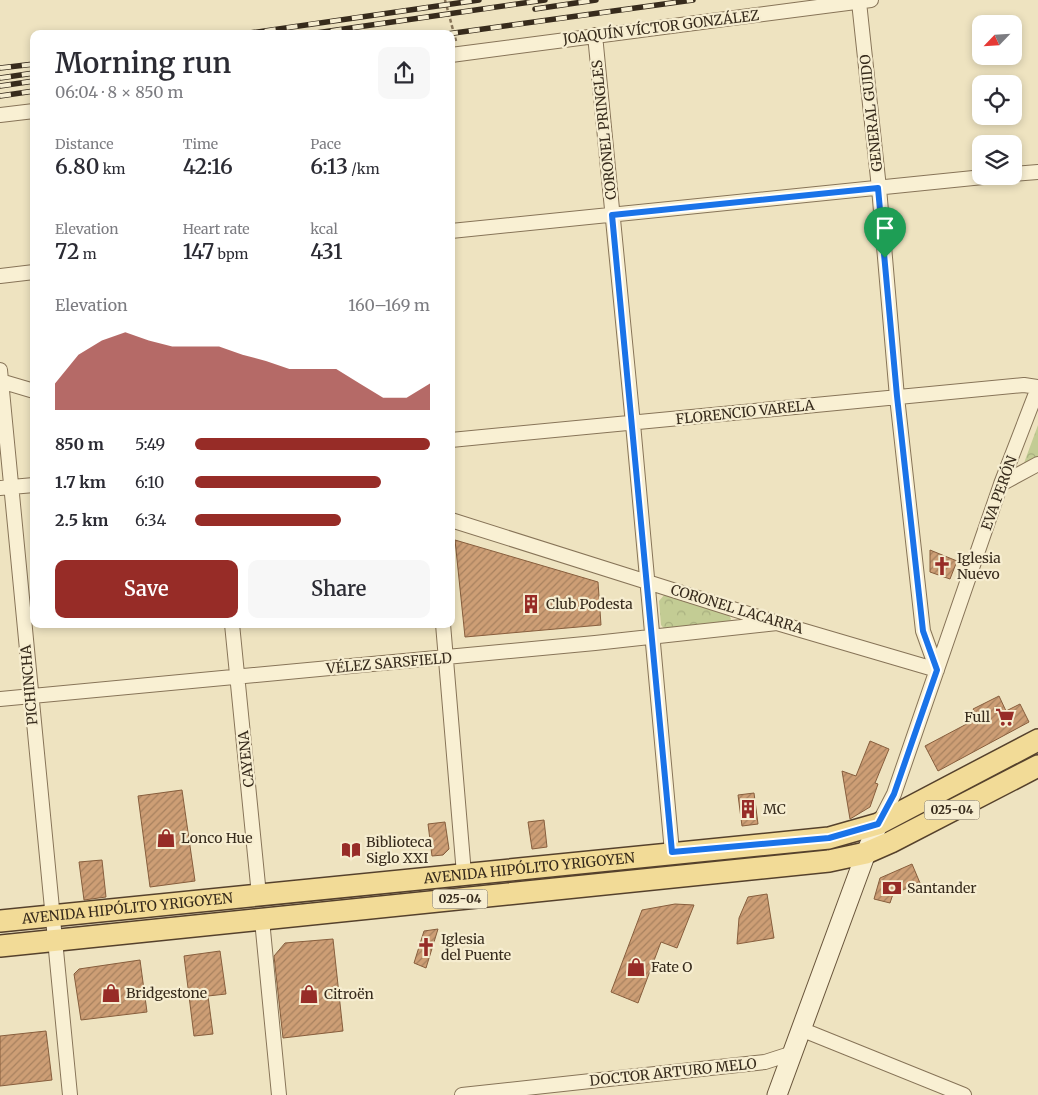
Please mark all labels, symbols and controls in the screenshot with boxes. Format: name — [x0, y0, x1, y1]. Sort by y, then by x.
street label: JOAQUÍN VÍCTOR GONZÁLEZ — [561, 6, 760, 48]
north arrow — [972, 15, 1022, 65]
map controls — [972, 15, 1022, 185]
text: Morning run — [55, 45, 231, 81]
button: share — [378, 47, 430, 99]
street label: GENERAL GUIDO — [856, 53, 886, 173]
street label: CORONEL PRINGLES — [588, 59, 620, 201]
button: locate — [972, 75, 1022, 125]
text: 06:04 · 8 × 850 m — [55, 82, 183, 102]
text: Distance — [55, 135, 114, 153]
text: Time — [183, 135, 218, 153]
text: Pace — [310, 135, 341, 153]
button: layers — [972, 135, 1022, 185]
text: 6.80 — [55, 153, 99, 180]
text: 42:16 — [183, 153, 233, 180]
text: 6:13 — [310, 153, 348, 180]
text: km — [99, 160, 125, 178]
text: /km — [348, 160, 380, 178]
pin — [864, 207, 906, 258]
icon: arrive — [871, 214, 899, 242]
text: Elevation — [55, 220, 119, 238]
text: Heart rate — [183, 220, 250, 238]
text: kcal — [310, 220, 338, 238]
text: 72 — [55, 238, 79, 265]
text: 147 — [183, 238, 214, 265]
text: 431 — [310, 238, 343, 265]
text: m — [79, 245, 97, 263]
text: bpm — [214, 245, 249, 263]
text: Elevation — [55, 295, 128, 315]
text: 160–169 m — [348, 295, 430, 315]
street label: FLORENCIO VARELA — [675, 396, 815, 428]
text: 850 m — [55, 434, 104, 454]
text: 5:49 — [135, 434, 165, 454]
street label: EVA PERÓN — [977, 453, 1021, 533]
text: 1.7 km — [55, 472, 106, 492]
text: 6:10 — [135, 472, 164, 492]
text: 2.5 km — [55, 510, 108, 530]
text: 6:34 — [135, 510, 166, 530]
place label: Iglesia Nuevo — [957, 549, 1001, 583]
church icon: Iglesia Nuevo — [931, 555, 953, 577]
button: Save — [55, 560, 238, 618]
button: Share — [248, 560, 430, 618]
street label: CORONEL LACARRA — [669, 580, 806, 638]
building icon: Club Podesta — [520, 593, 542, 615]
place label: Club Podesta — [546, 595, 633, 613]
street label: PICHINCHA — [17, 644, 41, 726]
street label: VÉLEZ SARSFIELD — [324, 648, 453, 678]
supermarket icon: Full — [994, 706, 1016, 728]
place label: Full — [964, 708, 991, 726]
street label: CAYENA — [234, 730, 258, 788]
building icon: MC — [737, 798, 759, 820]
place label: MC — [763, 800, 786, 818]
road number: 025-04 — [924, 800, 980, 820]
shop icon: Lonco Hue — [155, 827, 177, 849]
place label: Lonco Hue — [181, 829, 253, 847]
place label: Biblioteca Siglo XXI — [366, 833, 433, 867]
library icon: Biblioteca Siglo XXI — [340, 839, 362, 861]
street label: AVENIDA HIPÓLITO YRIGOYEN — [422, 848, 636, 888]
bank icon: Santander — [881, 877, 903, 899]
place label: Santander — [907, 879, 977, 897]
street label: AVENIDA HIPÓLITO YRIGOYEN — [20, 889, 234, 928]
road number: 025-04 — [432, 890, 488, 909]
place label: Iglesia del Puente — [441, 930, 511, 964]
church icon: Iglesia del Puente — [415, 936, 437, 958]
shop icon: Fate O — [625, 956, 647, 978]
place label: Fate O — [651, 958, 692, 976]
shop icon: Bridgestone — [100, 982, 122, 1004]
shop icon: Citroën — [298, 983, 320, 1005]
place label: Bridgestone — [126, 984, 207, 1002]
place label: Citroën — [324, 985, 374, 1003]
street label: DOCTOR ARTURO MELO — [588, 1054, 758, 1090]

